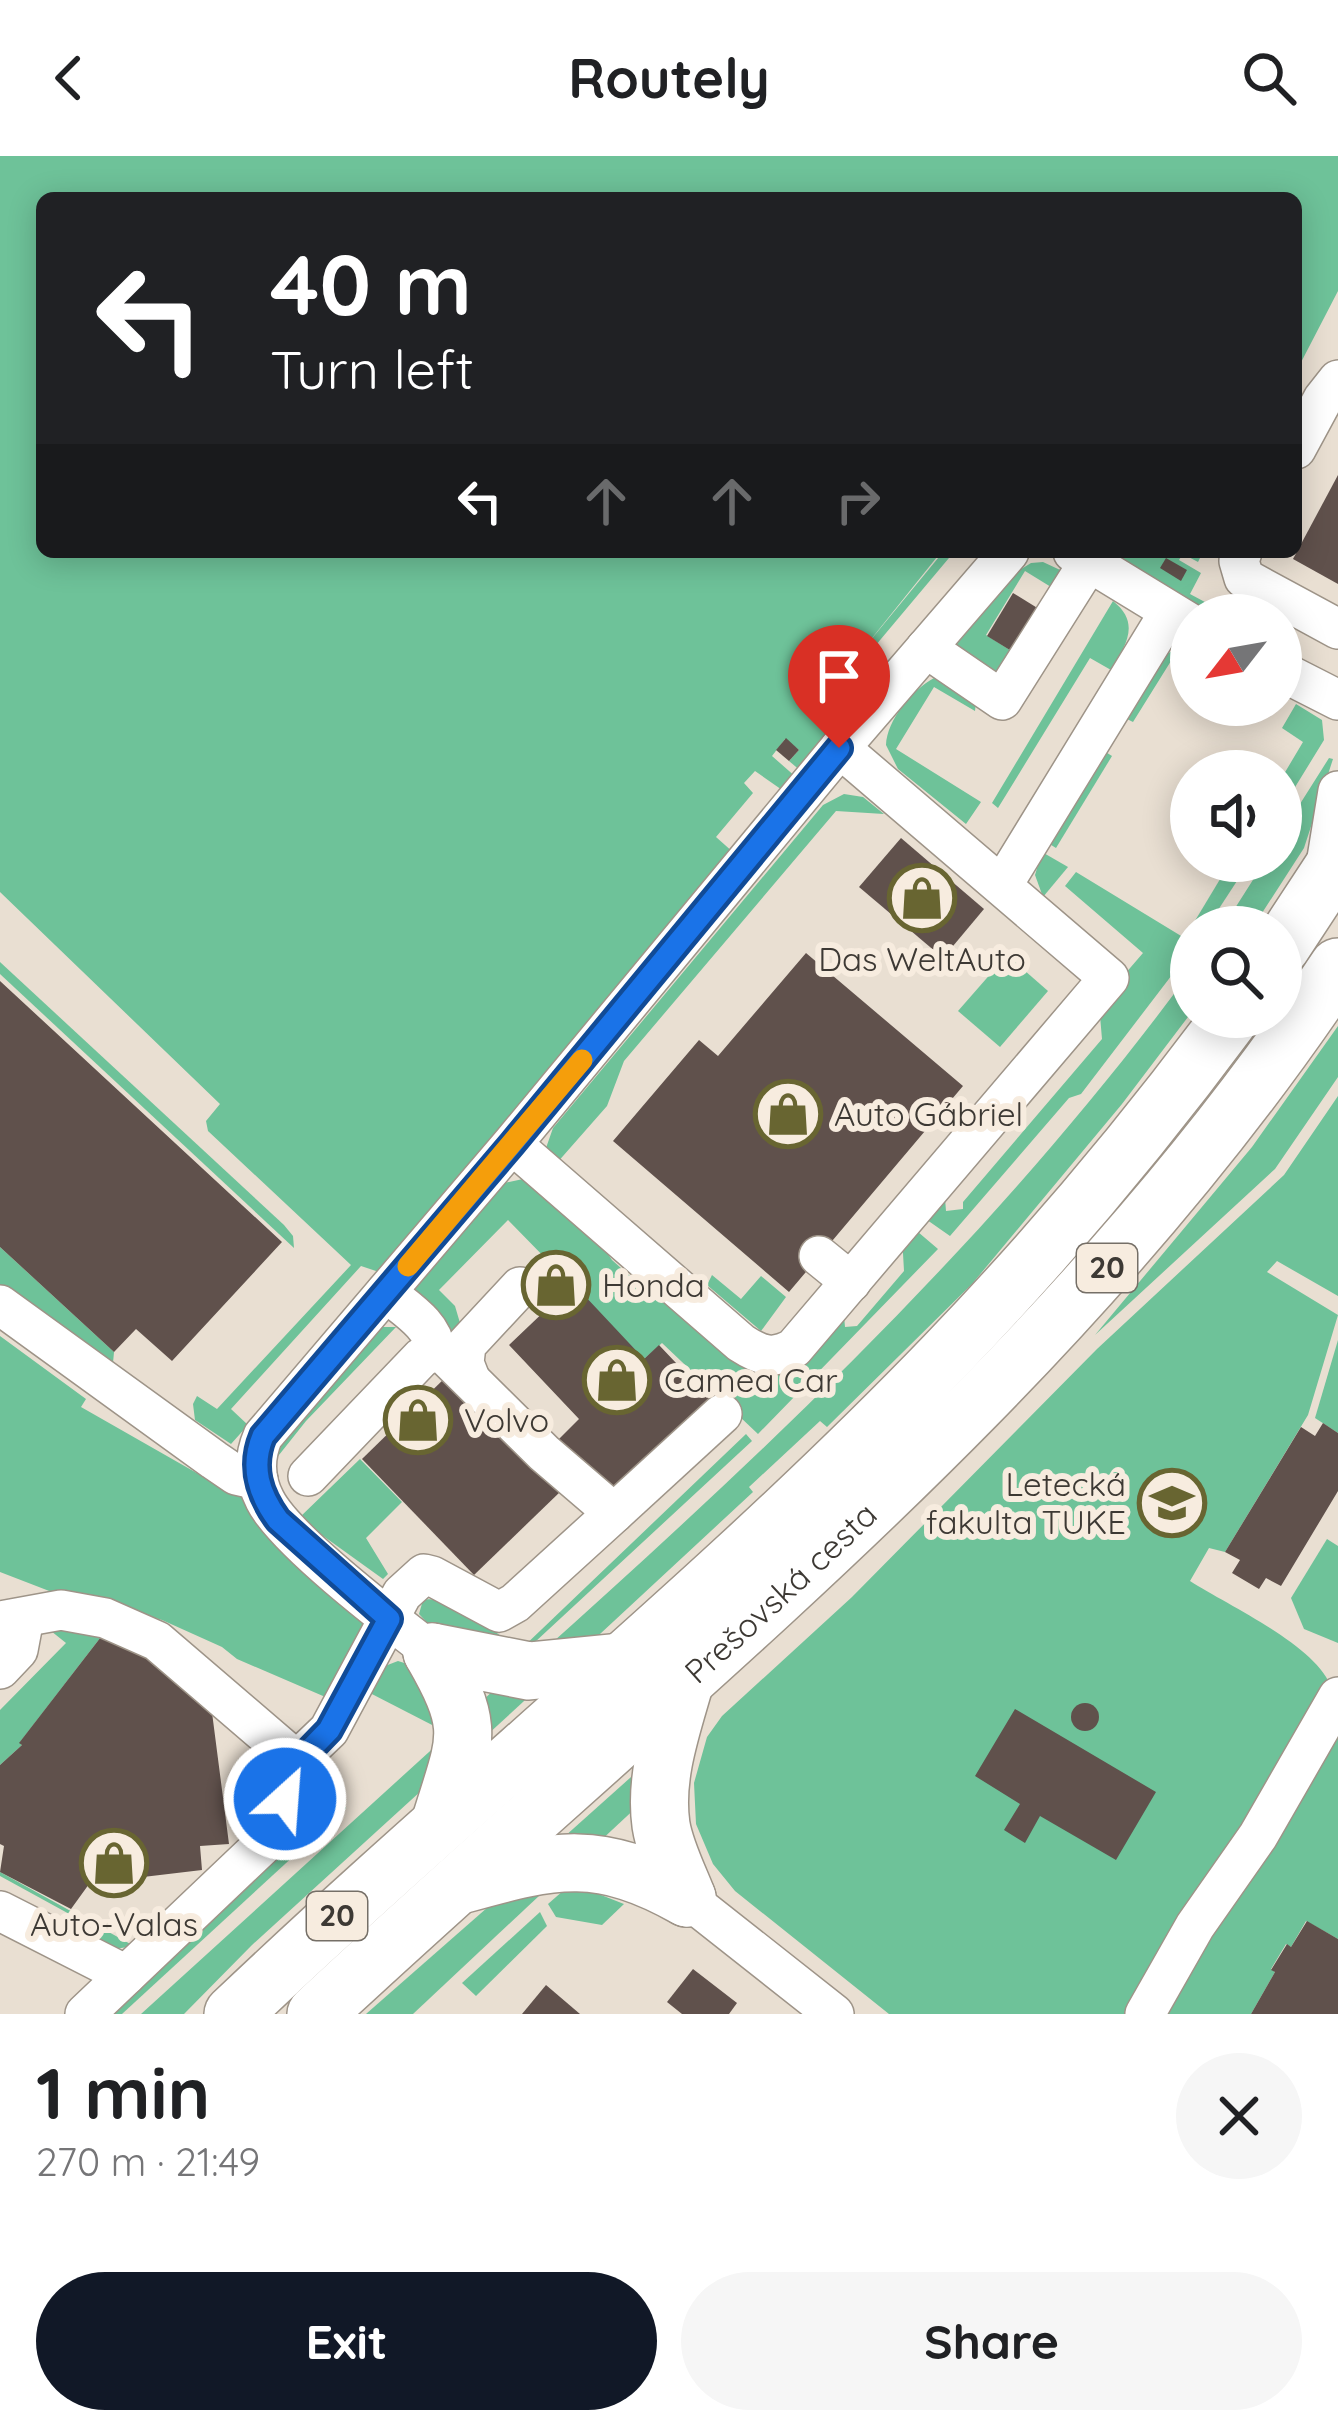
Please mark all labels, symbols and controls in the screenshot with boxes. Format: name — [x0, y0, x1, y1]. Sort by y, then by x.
text: Routely — [568, 44, 770, 112]
icon: back — [36, 45, 102, 111]
icon: search — [1236, 45, 1302, 111]
text: 40 m — [270, 231, 472, 336]
icon: left — [72, 240, 228, 396]
text: Turn left — [270, 335, 474, 403]
icon: left — [447, 468, 513, 534]
icon: ahead — [573, 468, 639, 534]
icon: ahead — [699, 468, 765, 534]
icon: right — [825, 468, 891, 534]
north arrow — [1170, 594, 1302, 726]
map controls — [1170, 594, 1302, 1038]
pin — [788, 625, 890, 748]
icon: arrive — [806, 643, 872, 709]
button: sound — [1170, 750, 1302, 882]
shop icon: Das WeltAuto — [887, 863, 957, 933]
button: search — [1170, 906, 1302, 1038]
place label: Das WeltAuto — [818, 938, 1026, 979]
shop icon: Auto Gábriel — [753, 1079, 823, 1149]
place label: Auto Gábriel — [834, 1093, 1023, 1134]
road number: 20 — [1077, 1244, 1137, 1292]
shop icon: Honda — [521, 1250, 591, 1320]
place label: Honda — [602, 1264, 705, 1305]
shop icon: Camea Car — [582, 1345, 652, 1415]
place label: Camea Car — [664, 1359, 838, 1400]
shop icon: Volvo — [383, 1385, 453, 1455]
place label: Volvo — [464, 1399, 549, 1440]
place label: Letecká fakulta TUKE — [926, 1463, 1126, 1542]
school or university icon: Letecká fakulta TUKE — [1137, 1468, 1207, 1538]
street label: Prešovská cesta — [676, 1493, 885, 1692]
position arrow — [222, 1736, 348, 1862]
shop icon: Auto-Valas — [79, 1828, 149, 1898]
road number: 20 — [307, 1892, 367, 1940]
place label: Auto-Valas — [30, 1903, 198, 1944]
text: 1 min — [36, 2047, 210, 2137]
button: close — [1176, 2053, 1302, 2179]
text: 270 m · 21:49 — [36, 2137, 260, 2186]
button: Exit — [36, 2272, 657, 2410]
button: Share — [681, 2272, 1302, 2410]

